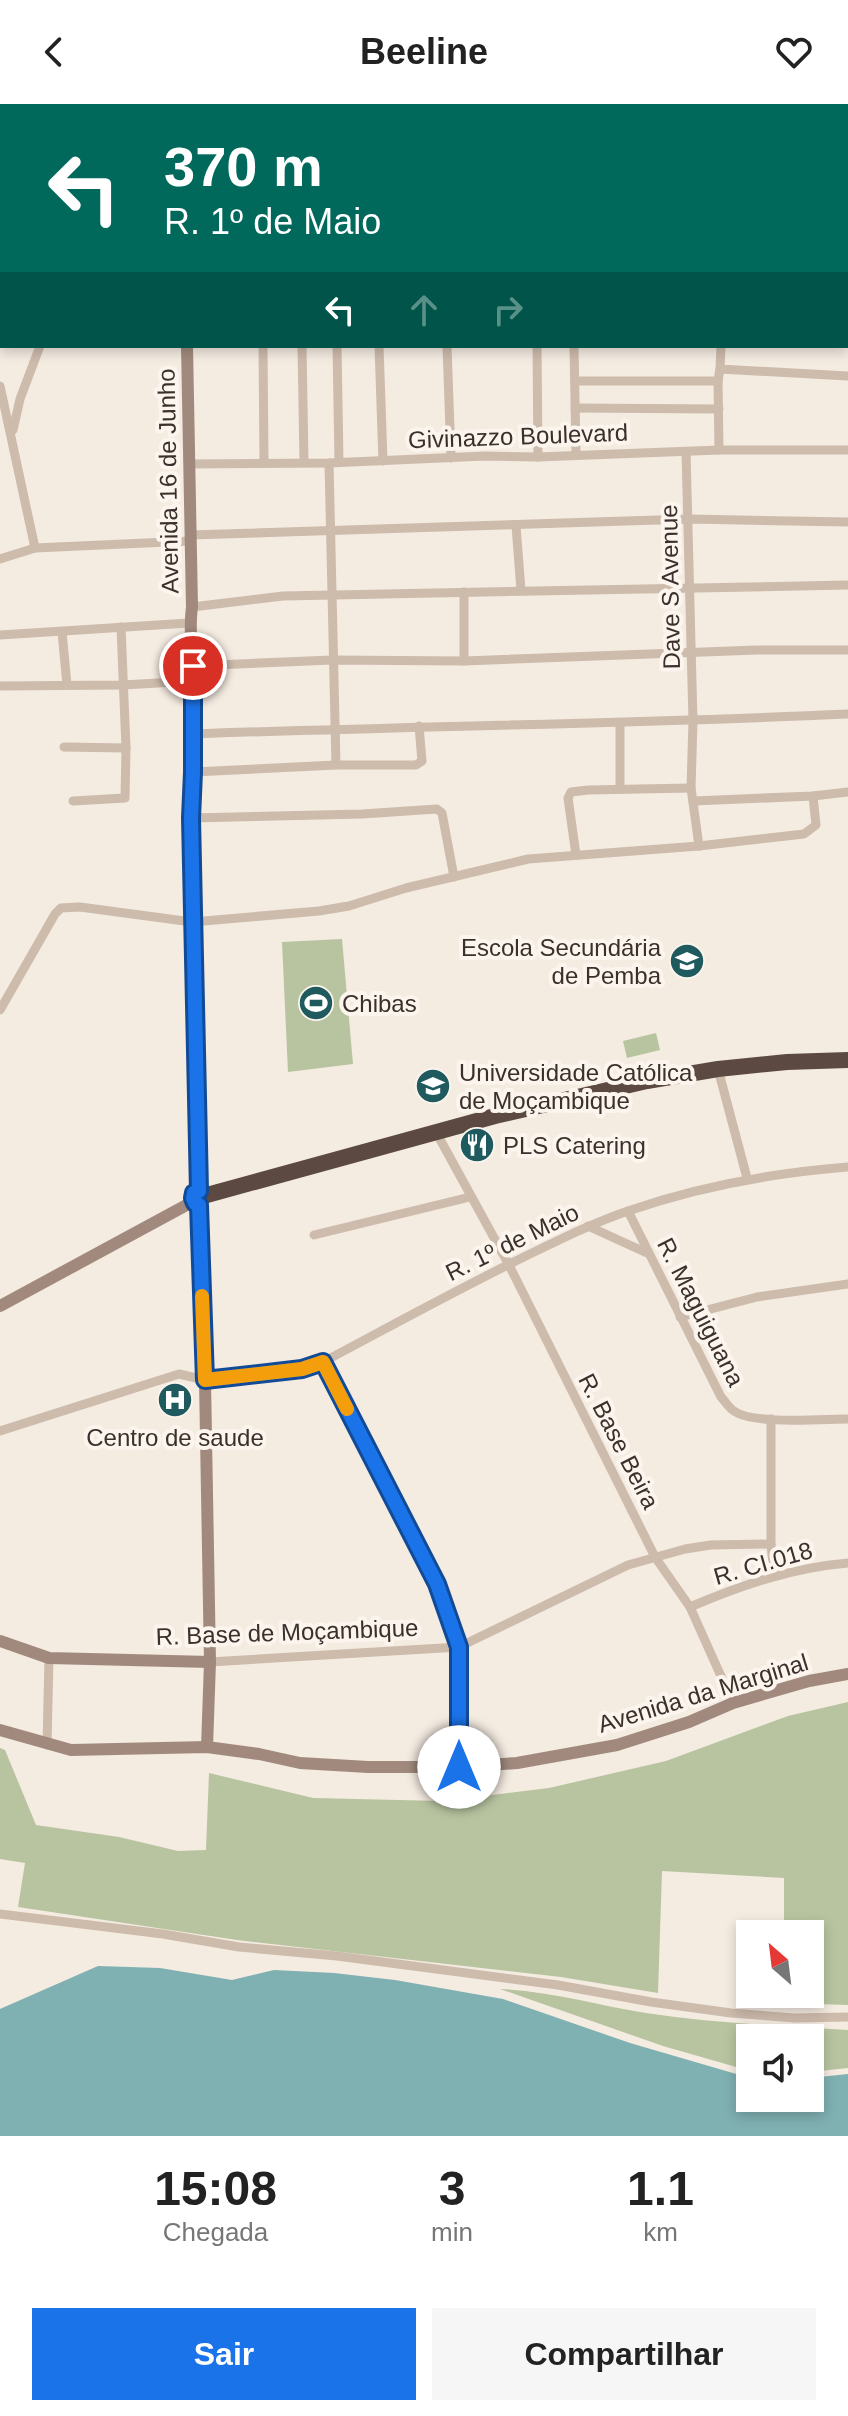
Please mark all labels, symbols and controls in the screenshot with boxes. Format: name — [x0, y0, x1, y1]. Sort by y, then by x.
icon: back — [32, 30, 76, 74]
icon: heart — [772, 30, 816, 74]
text: Beeline — [360, 31, 488, 72]
text: 370 m — [164, 135, 323, 198]
icon: left — [32, 136, 136, 240]
text: R. 1º de Maio — [164, 201, 381, 242]
icon: left — [318, 288, 362, 332]
icon: ahead — [402, 288, 446, 332]
icon: right — [486, 288, 530, 332]
street label: Avenida 16 de Junho — [153, 368, 183, 594]
street label: Givinazzo Boulevard — [408, 419, 628, 453]
street label: Dave S Avenue — [655, 504, 685, 670]
pin — [159, 632, 227, 700]
icon: arrive — [171, 644, 215, 688]
place label: Escola Secundária de Pemba — [461, 934, 662, 989]
school or university icon: Escola Secundária de Pemba — [668, 942, 706, 980]
sports icon: Chibas — [297, 984, 335, 1022]
place label: Chibas — [342, 990, 417, 1017]
place label: Universidade Católica de Moçambique — [459, 1059, 693, 1114]
school or university icon: Universidade Católica de Moçambique — [414, 1067, 452, 1105]
restaurant icon: PLS Catering — [458, 1126, 496, 1164]
place label: PLS Catering — [503, 1132, 646, 1159]
street label: R. 1º de Maio — [441, 1198, 583, 1286]
street label: R. Maguiguana — [652, 1233, 750, 1391]
street label: R. Base Beira — [573, 1369, 665, 1514]
hospital icon: Centro de saude — [156, 1381, 194, 1419]
place label: Centro de saude — [86, 1424, 264, 1451]
street label: R. CI.018 — [711, 1536, 815, 1590]
street label: R. Base de Moçambique — [155, 1614, 419, 1650]
street label: Avenida da Marginal — [595, 1648, 811, 1738]
position arrow — [417, 1725, 501, 1809]
north arrow — [736, 1920, 824, 2008]
map controls — [736, 1920, 824, 2112]
button: sound — [736, 2024, 824, 2112]
text: 15:08 — [154, 2162, 277, 2215]
text: 3 — [439, 2162, 465, 2215]
text: 1.1 — [627, 2162, 694, 2215]
text: Chegada — [163, 2217, 268, 2247]
text: min — [431, 2217, 473, 2247]
text: km — [643, 2217, 678, 2247]
button: Sair — [32, 2308, 416, 2400]
button: Compartilhar — [432, 2308, 816, 2400]

